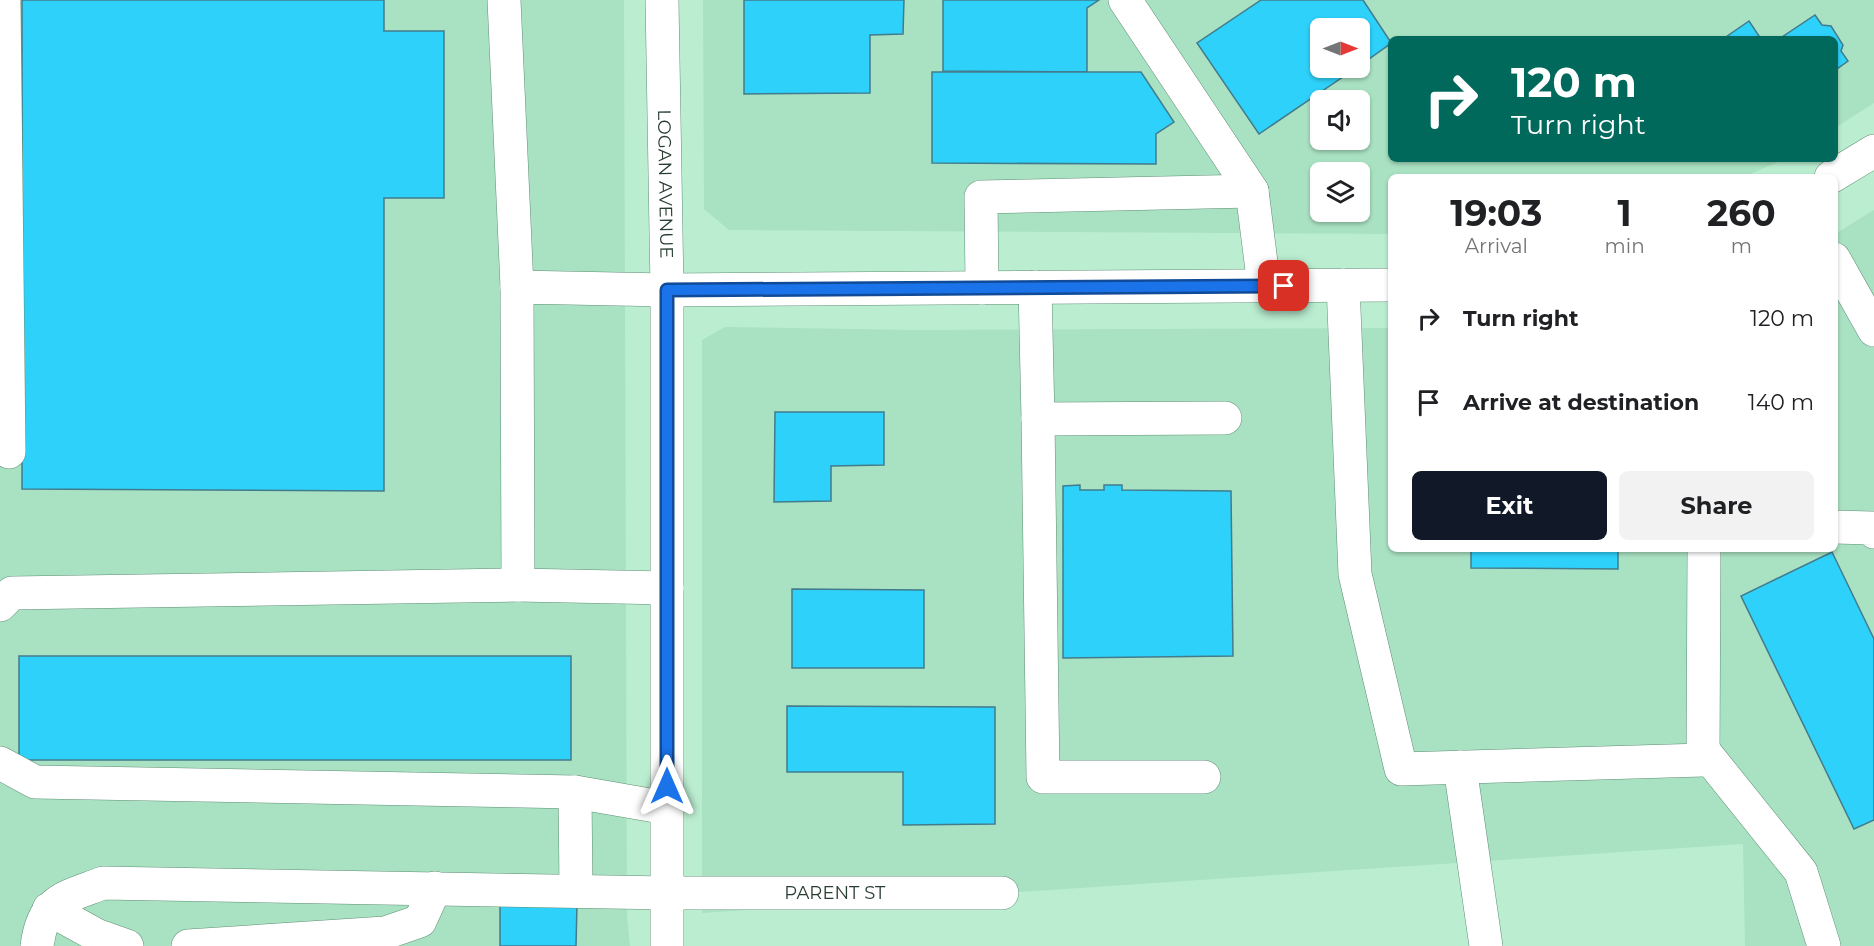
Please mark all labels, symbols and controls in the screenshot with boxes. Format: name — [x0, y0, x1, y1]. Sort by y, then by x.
north arrow — [1310, 18, 1370, 78]
map controls — [1310, 18, 1370, 222]
text: 120 m — [1511, 56, 1637, 108]
icon: right — [1412, 60, 1490, 138]
button: sound — [1310, 90, 1370, 150]
text: Turn right — [1511, 108, 1646, 141]
street label: LOGAN AVENUE — [653, 109, 677, 259]
button: layers — [1310, 162, 1370, 222]
text: 19:03 — [1450, 191, 1542, 235]
text: 1 — [1618, 191, 1632, 235]
text: 260 — [1707, 191, 1776, 235]
text: Arrival — [1465, 234, 1528, 258]
text: min — [1605, 234, 1645, 258]
text: m — [1731, 234, 1752, 258]
pin — [1258, 260, 1309, 311]
icon: arrive — [1267, 269, 1300, 302]
icon: right — [1412, 302, 1445, 335]
text: Turn right — [1463, 305, 1578, 332]
text: 120 m — [1750, 305, 1814, 332]
icon: arrive — [1412, 386, 1445, 419]
text: Arrive at destination — [1463, 389, 1699, 416]
text: 140 m — [1748, 389, 1814, 416]
button: Exit — [1412, 471, 1607, 540]
button: Share — [1619, 471, 1814, 540]
position arrow — [635, 754, 699, 818]
street label: PARENT ST — [784, 882, 886, 904]

